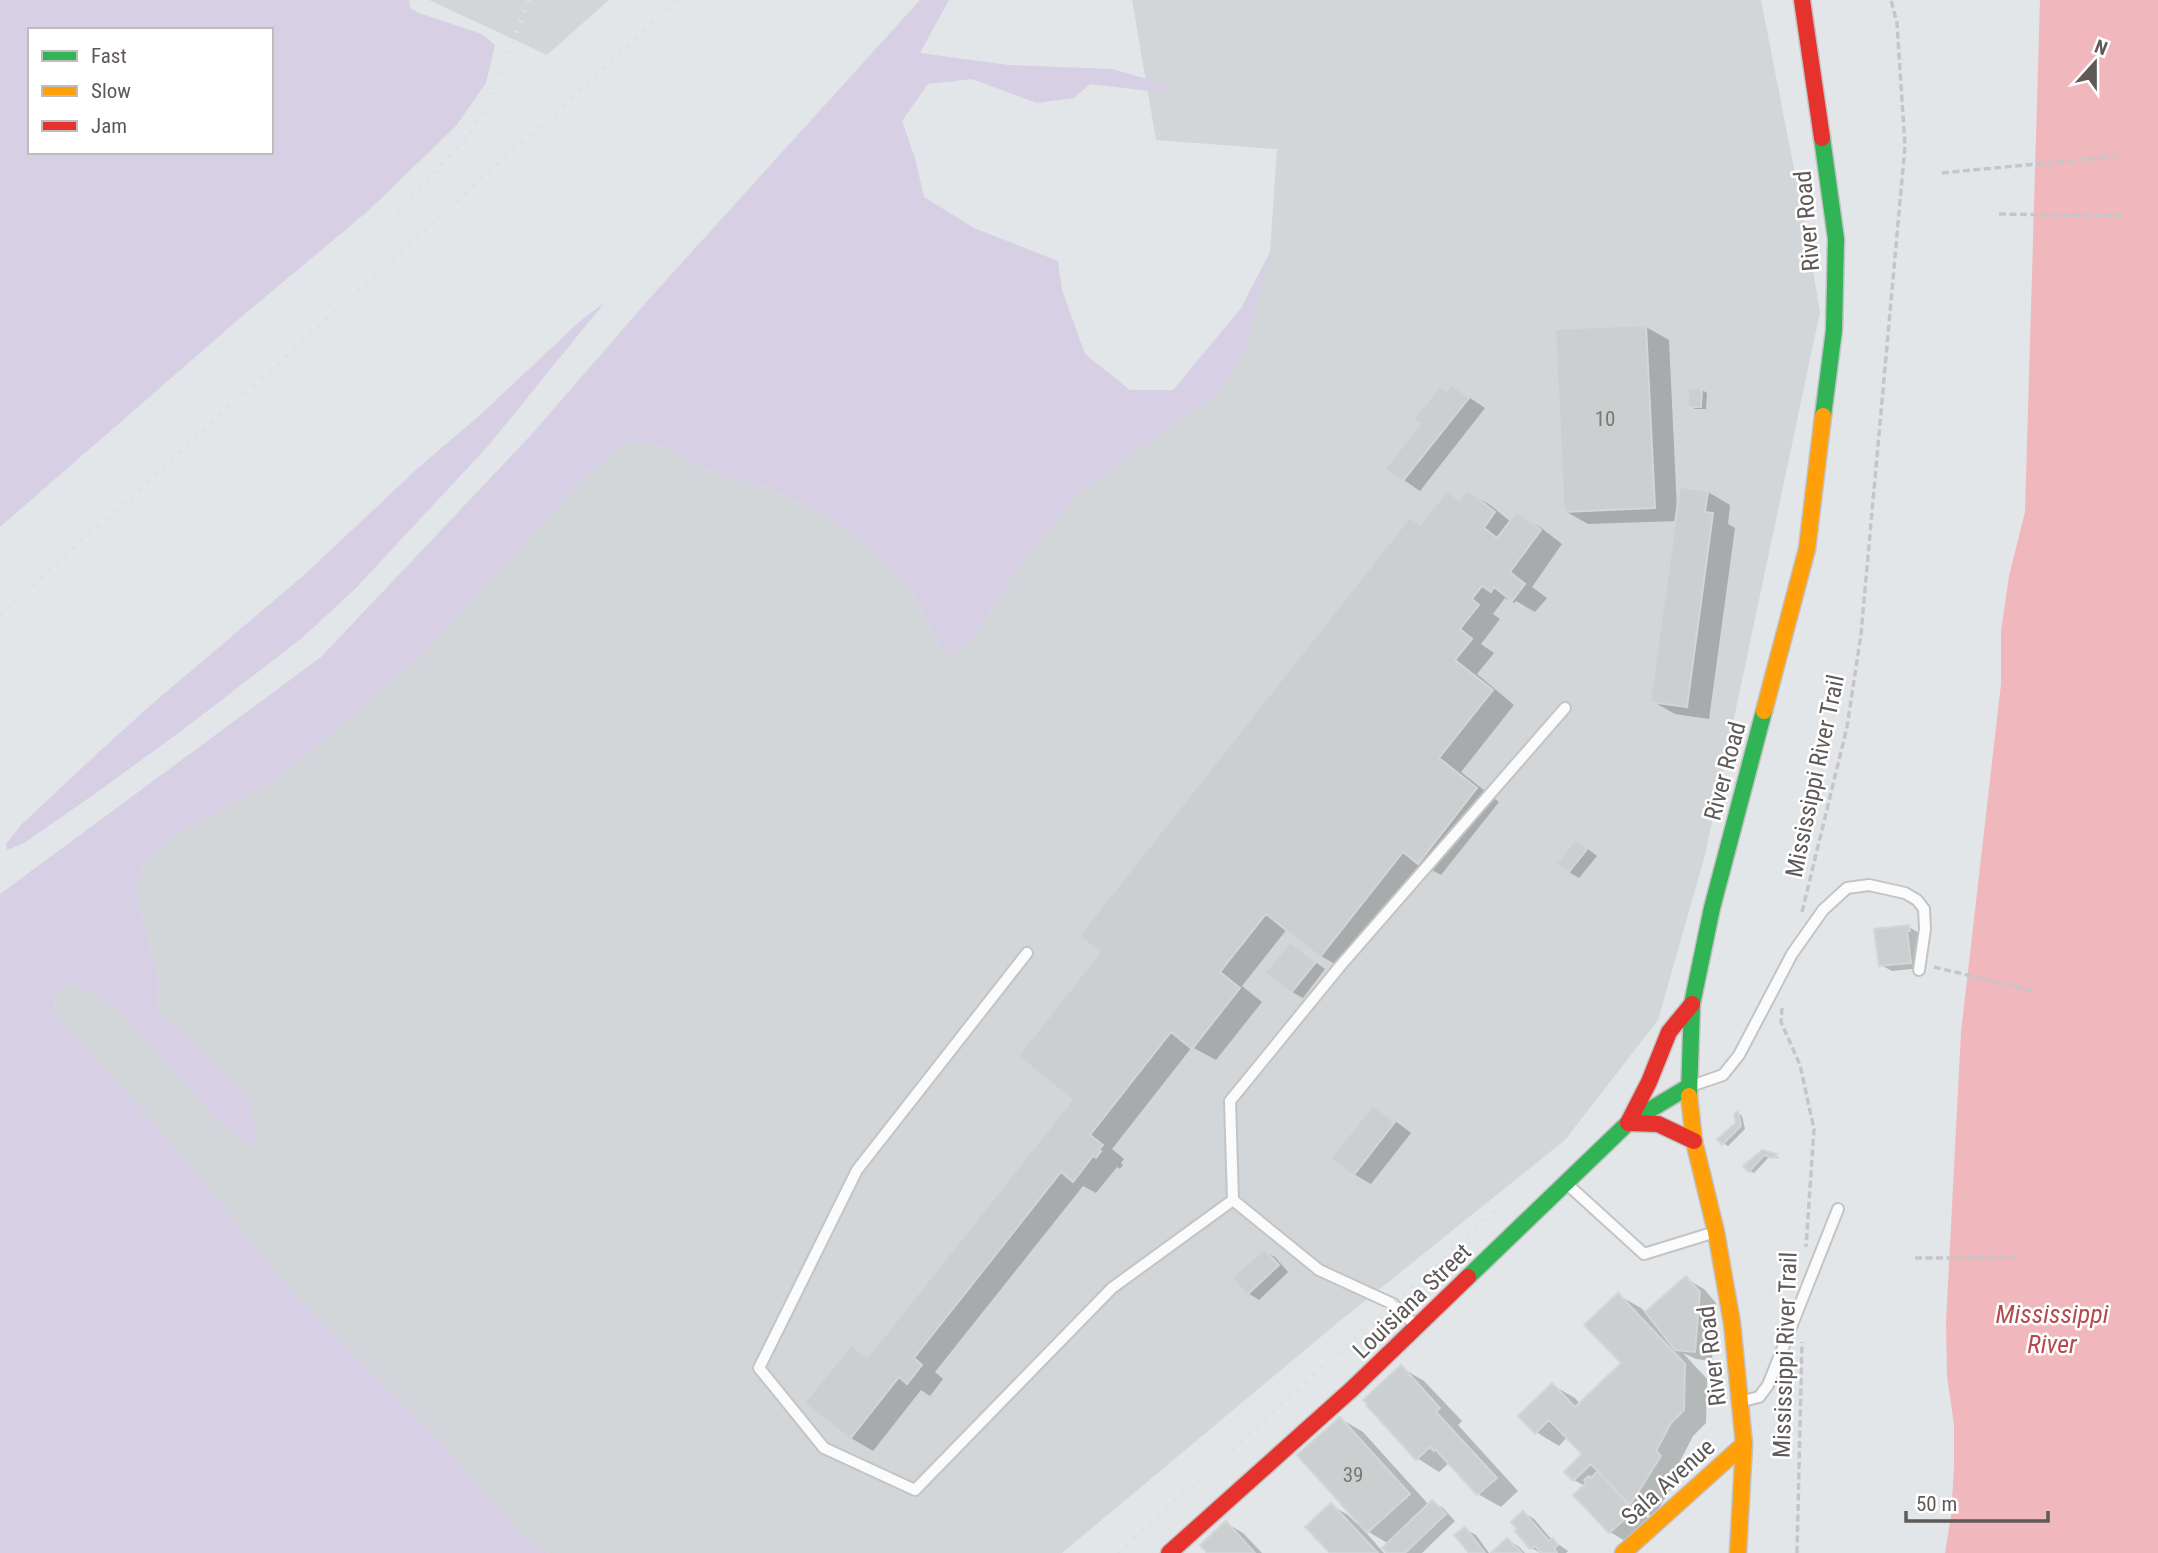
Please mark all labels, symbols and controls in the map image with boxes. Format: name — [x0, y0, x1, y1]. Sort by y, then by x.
legend — [28, 28, 273, 154]
north arrow — [2060, 28, 2130, 98]
text: N — [2091, 35, 2110, 60]
text: Fast — [91, 44, 127, 68]
text: Slow — [91, 79, 131, 103]
text: Jam — [91, 114, 127, 138]
street label: River Road — [1789, 170, 1825, 272]
house number: 10 — [1595, 407, 1615, 431]
street label: Mississippi River Trail — [1780, 672, 1850, 880]
street label: River Road — [1698, 719, 1752, 823]
street label: Louisiana Street — [1347, 1238, 1477, 1364]
street label: Mississippi River Trail — [1767, 1252, 1803, 1458]
water label: Mississippi River — [1995, 1299, 2109, 1359]
street label: River Road — [1692, 1304, 1732, 1408]
street label: Sala Avenue — [1616, 1433, 1720, 1531]
house number: 39 — [1343, 1463, 1363, 1487]
scale bar — [1906, 1480, 2048, 1524]
text: 50 m — [1916, 1492, 1957, 1516]

